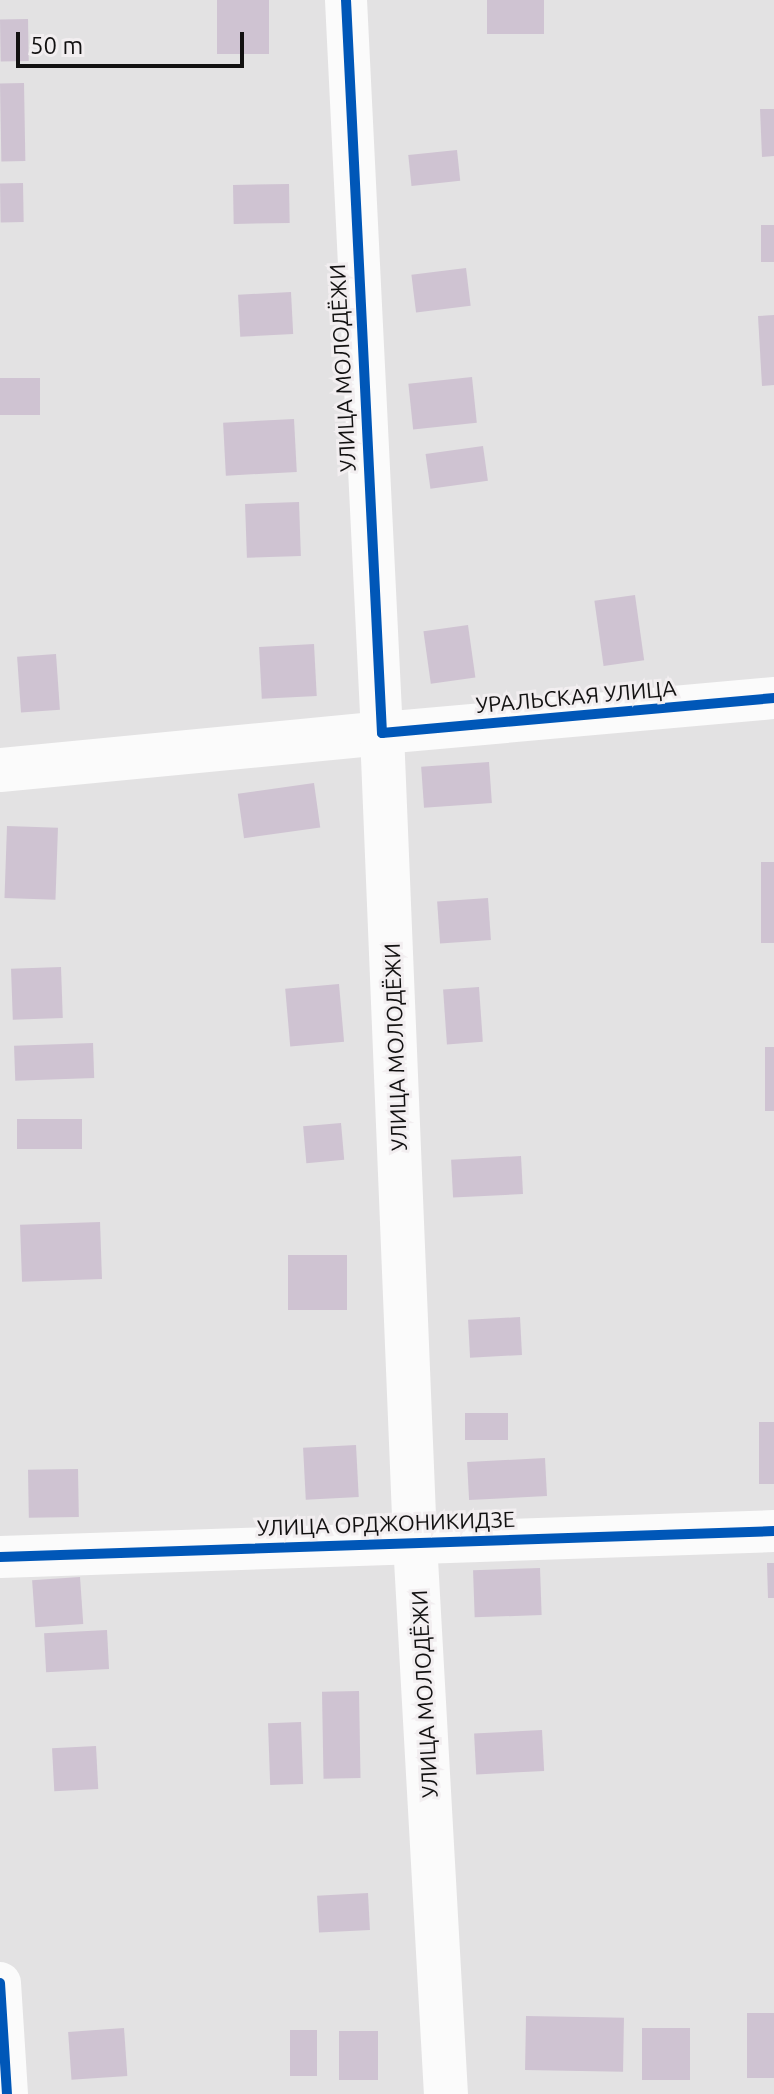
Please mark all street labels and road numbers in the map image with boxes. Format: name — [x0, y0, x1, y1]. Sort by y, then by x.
street label: УЛИЦА МОЛОДЁЖИ — [323, 263, 361, 473]
street label: УРАЛЬСКАЯ УЛИЦА — [475, 674, 677, 718]
street label: УЛИЦА МОЛОДЁЖИ — [378, 943, 412, 1151]
street label: УЛИЦА ОРДЖОНИКИДЗЕ — [256, 1505, 516, 1541]
street label: УЛИЦА МОЛОДЁЖИ — [405, 1589, 443, 1799]

